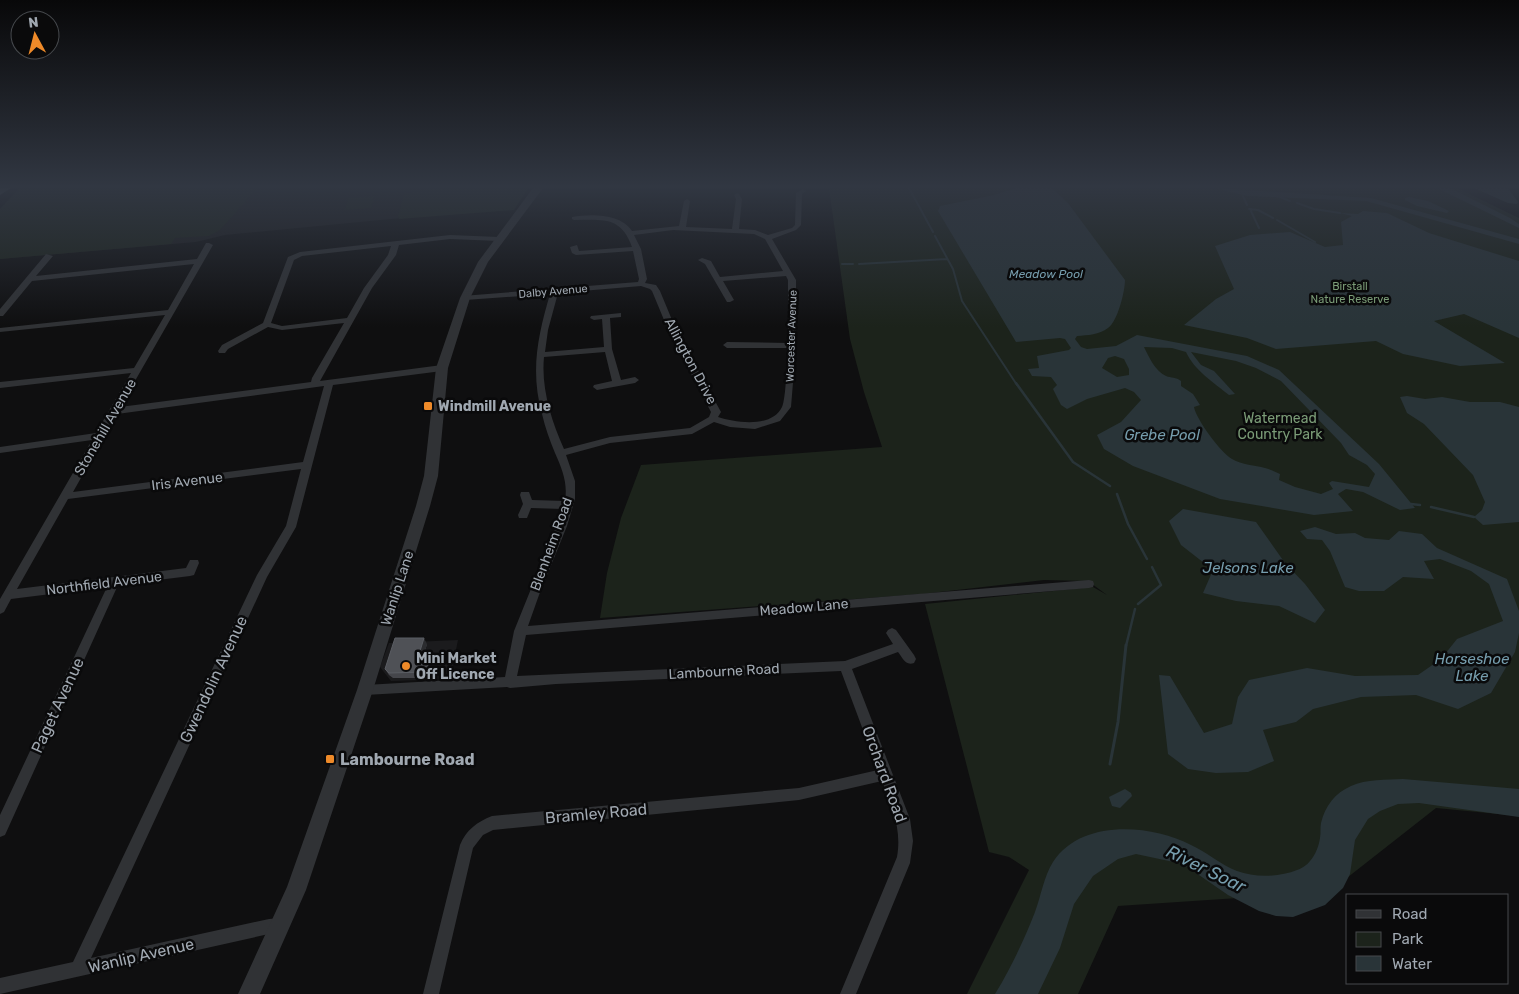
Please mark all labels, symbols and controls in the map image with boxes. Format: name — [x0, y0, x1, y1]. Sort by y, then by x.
north arrow — [10, 10, 60, 60]
text: N — [27, 14, 40, 32]
water label: Meadow Pool — [1009, 267, 1084, 281]
park label: Birstall Nature Reserve — [1311, 280, 1389, 306]
street label: Dalby Avenue — [518, 282, 588, 301]
street label: Worcester Avenue — [783, 290, 800, 382]
street label: Allington Drive — [661, 315, 721, 408]
street label: Stonehill Avenue — [71, 376, 140, 479]
place label: Windmill Avenue — [438, 398, 551, 415]
marker: Windmill Avenue — [422, 400, 434, 412]
park label: Watermead Country Park — [1238, 410, 1323, 443]
water label: Grebe Pool — [1124, 426, 1200, 444]
street label: Iris Avenue — [150, 469, 224, 494]
street label: Blenheim Road — [527, 495, 576, 593]
street label: Wanlip Lane — [377, 548, 418, 628]
water label: Jelsons Lake — [1202, 559, 1294, 577]
street label: Northfield Avenue — [45, 568, 163, 599]
street label: Meadow Lane — [759, 595, 849, 620]
street label: Gwendolin Avenue — [176, 613, 251, 746]
place label: Mini Market Off Licence — [416, 650, 497, 683]
water label: Horseshoe Lake — [1435, 650, 1510, 685]
street label: Paget Avenue — [27, 654, 88, 756]
marker: Mini Market Off Licence — [400, 660, 412, 672]
street label: Lambourne Road — [668, 660, 780, 683]
street label: Orchard Road — [858, 723, 911, 825]
place label: Lambourne Road — [340, 750, 475, 769]
marker: Lambourne Road — [324, 753, 336, 765]
street label: Bramley Road — [544, 800, 648, 827]
water label: River Soar — [1163, 840, 1250, 898]
legend — [1346, 894, 1509, 984]
text: Road — [1392, 905, 1428, 923]
text: Park — [1392, 930, 1423, 948]
street label: Wanlip Avenue — [86, 934, 196, 977]
text: Water — [1392, 955, 1432, 973]

